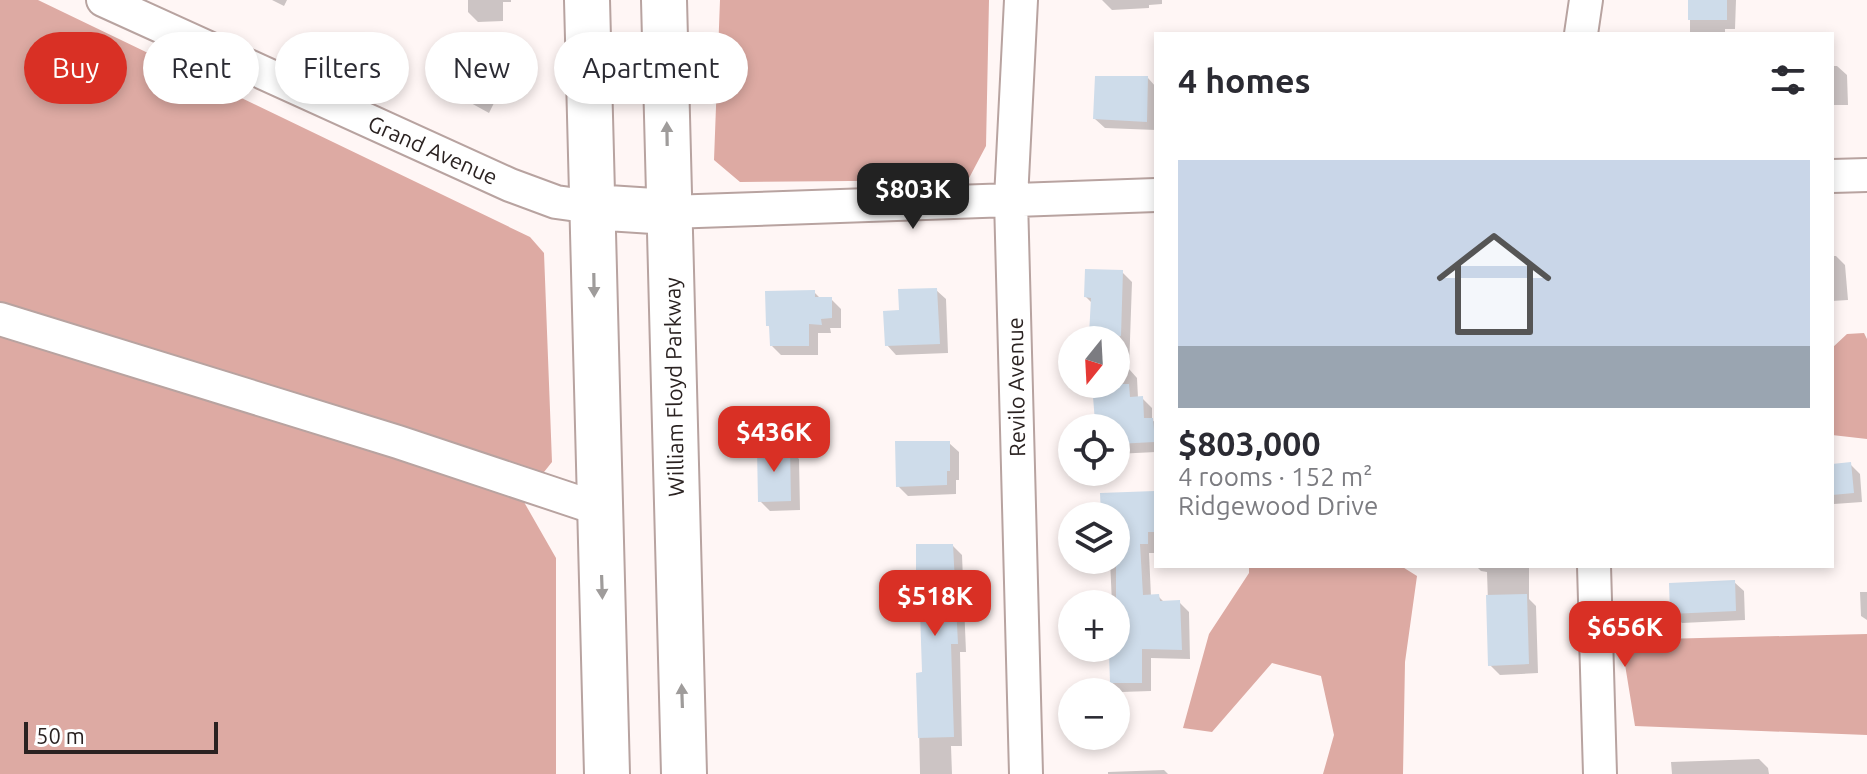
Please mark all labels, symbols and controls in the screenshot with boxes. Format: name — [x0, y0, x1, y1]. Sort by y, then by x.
chip: Buy — [24, 32, 127, 104]
chip: Rent — [143, 32, 259, 104]
chip: Filters — [275, 32, 409, 104]
chip: New — [425, 32, 538, 104]
chip: Apartment — [554, 32, 748, 104]
icon: filters — [1766, 58, 1810, 102]
text: 4 homes — [1178, 61, 1311, 99]
street label: Grand Avenue — [365, 110, 502, 189]
one-way arrow — [661, 121, 673, 146]
pin: $803K — [857, 163, 969, 231]
text: $803K — [875, 174, 951, 203]
icon: home — [1422, 212, 1566, 356]
one-way arrow — [588, 273, 600, 298]
street label: William Floyd Parkway — [659, 277, 688, 497]
street label: Revilo Avenue — [1002, 317, 1029, 457]
north arrow — [1058, 326, 1130, 398]
map controls — [1058, 326, 1130, 750]
pin: $436K — [718, 406, 830, 474]
button: locate — [1058, 414, 1130, 486]
text: $436K — [736, 417, 812, 446]
text: $803,000 — [1178, 424, 1321, 462]
text: 4 rooms · 152 m² — [1178, 462, 1373, 491]
text: Ridgewood Drive — [1178, 491, 1378, 520]
button: layers — [1058, 502, 1130, 574]
pin: $518K — [879, 570, 991, 638]
one-way arrow — [595, 575, 608, 600]
text: $518K — [897, 581, 973, 610]
button: + — [1058, 590, 1130, 662]
pin: $656K — [1569, 601, 1681, 669]
text: $656K — [1587, 612, 1663, 641]
button: − — [1058, 678, 1130, 750]
one-way arrow — [676, 683, 689, 708]
scale bar — [24, 718, 218, 754]
text: 50 m — [36, 723, 85, 748]

